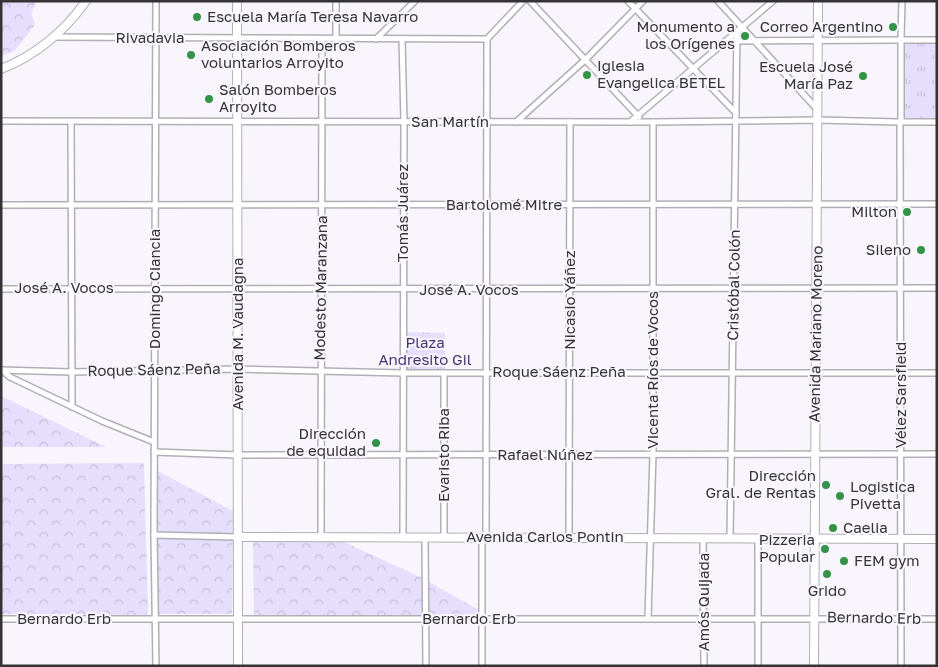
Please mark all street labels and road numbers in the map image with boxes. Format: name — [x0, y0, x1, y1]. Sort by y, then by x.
street label: Rivadavia — [116, 28, 184, 46]
street label: San Martín — [411, 112, 489, 130]
street label: Tomás Juárez — [393, 163, 411, 262]
street label: Bartolomé Mitre — [446, 195, 562, 213]
street label: Modesto Maranzana — [310, 215, 330, 361]
street label: Domingo Ciancia — [145, 229, 163, 349]
street label: Cristóbal Colón — [723, 229, 743, 341]
street label: Avenida Mariano Moreno — [804, 245, 826, 423]
street label: Nicasio Yáñez — [560, 250, 578, 350]
street label: Avenida M. Vaudagna — [228, 257, 246, 411]
street label: José A. Vocos — [14, 278, 114, 296]
street label: José A. Vocos — [419, 280, 519, 298]
street label: Vicenta Ríos de Vocos — [643, 291, 661, 449]
street label: Vélez Sarsfield — [891, 342, 909, 448]
street label: Roque Sáenz Peña — [87, 359, 221, 379]
street label: Roque Sáenz Peña — [492, 362, 626, 380]
street label: Evaristo Riba — [434, 408, 452, 502]
street label: Rafael Núñez — [497, 445, 593, 463]
street label: Avenida Carlos Pontin — [466, 527, 624, 545]
street label: Amós Quijada — [694, 553, 712, 651]
street label: Bernardo Erb — [827, 607, 921, 627]
street label: Bernardo Erb — [17, 609, 111, 627]
street label: Bernardo Erb — [422, 609, 516, 627]

